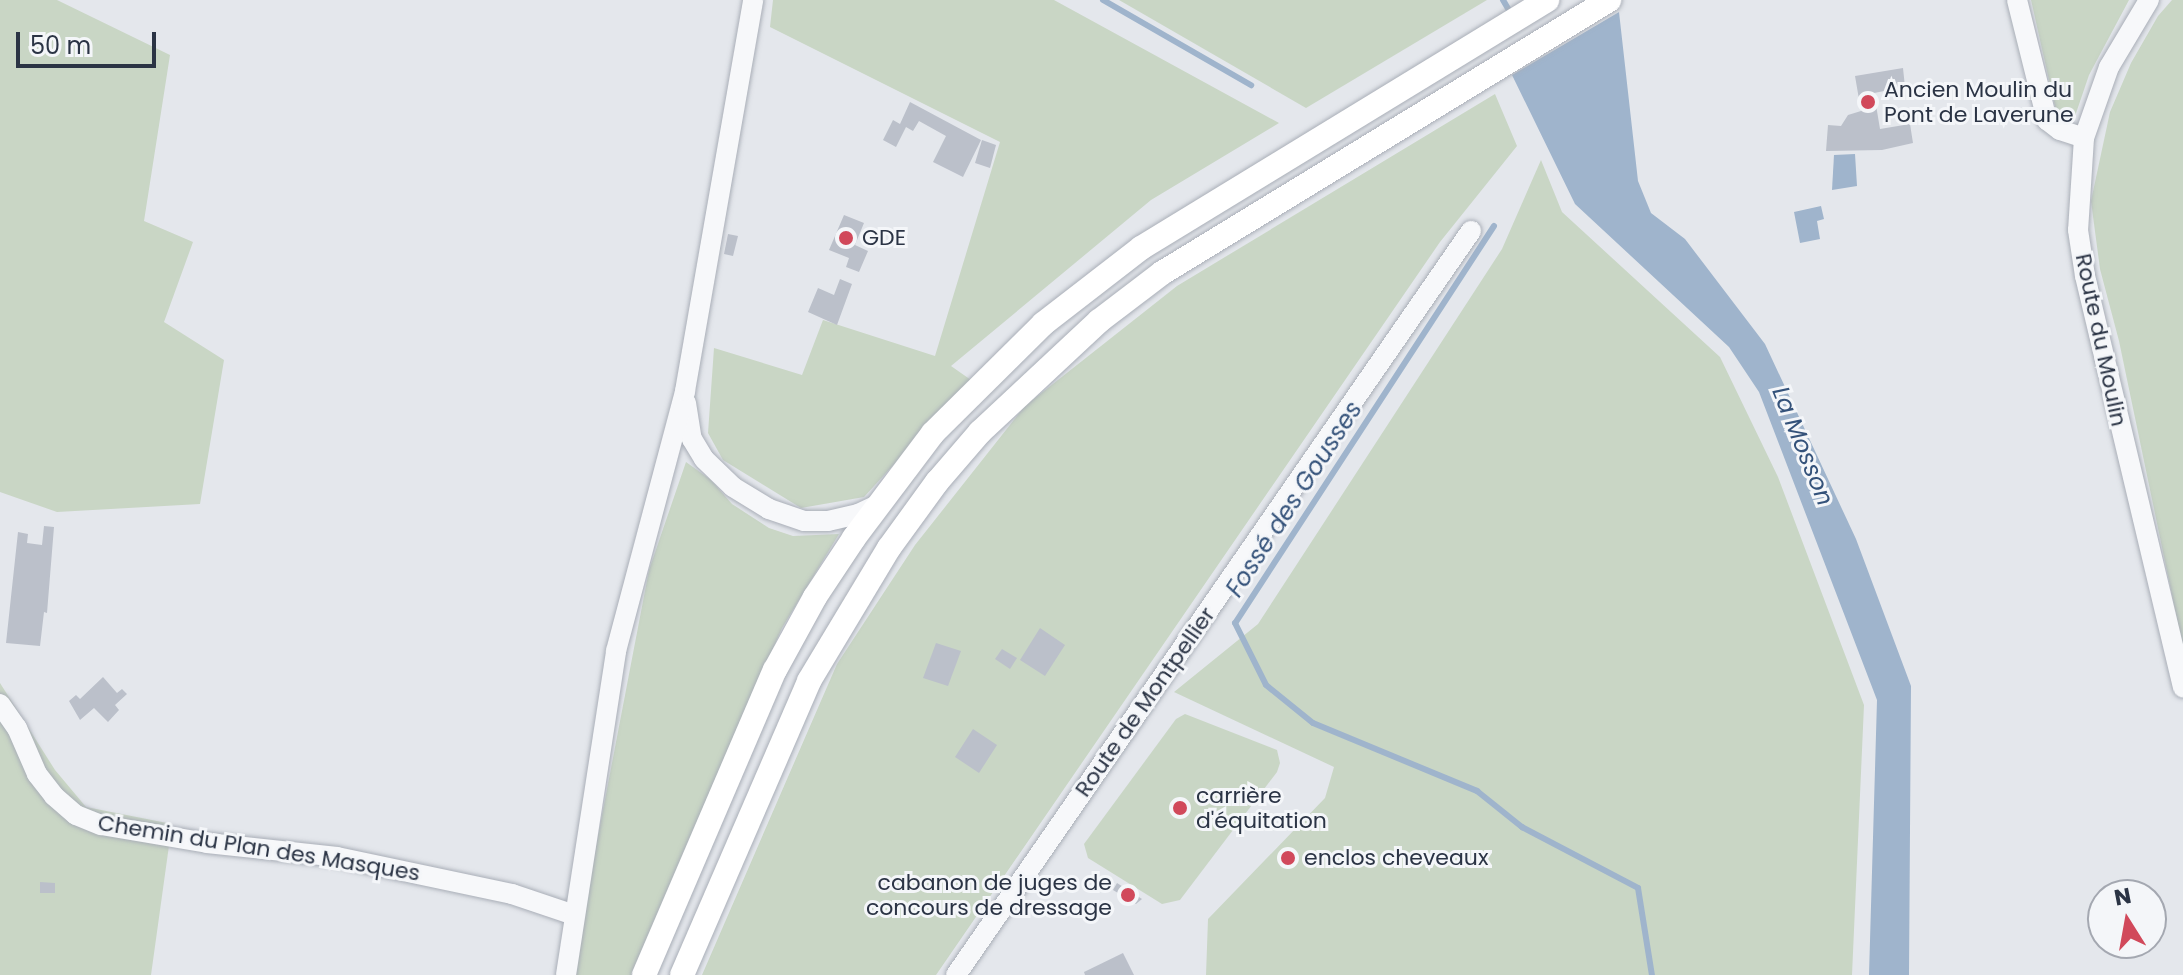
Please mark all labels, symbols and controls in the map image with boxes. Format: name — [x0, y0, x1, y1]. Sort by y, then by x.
scale bar — [20, 16, 160, 66]
text: 50 m — [30, 29, 91, 62]
place label: Ancien Moulin du Pont de Laverune — [1884, 76, 2074, 128]
marker: Ancien Moulin du Pont de Laverune — [1859, 93, 1877, 111]
place label: GDE — [862, 225, 906, 251]
marker: GDE — [837, 229, 855, 247]
street label: Route du Moulin — [2070, 251, 2132, 429]
water label: La Mosson — [1766, 382, 1840, 510]
water label: Fossé des Gousses — [1220, 396, 1368, 602]
street label: Route de Montpellier — [1070, 602, 1220, 802]
place label: carrière d'équitation — [1196, 782, 1327, 834]
marker: carrière d'équitation — [1171, 799, 1189, 817]
street label: Chemin du Plan des Masques — [96, 809, 422, 887]
place label: enclos cheveaux — [1304, 845, 1488, 871]
marker: enclos cheveaux — [1279, 849, 1297, 867]
place label: cabanon de juges de concours de dressage — [866, 869, 1112, 920]
north arrow — [2087, 879, 2167, 959]
text: N — [2112, 880, 2134, 914]
marker: cabanon de juges de concours de dressage — [1119, 886, 1137, 904]

